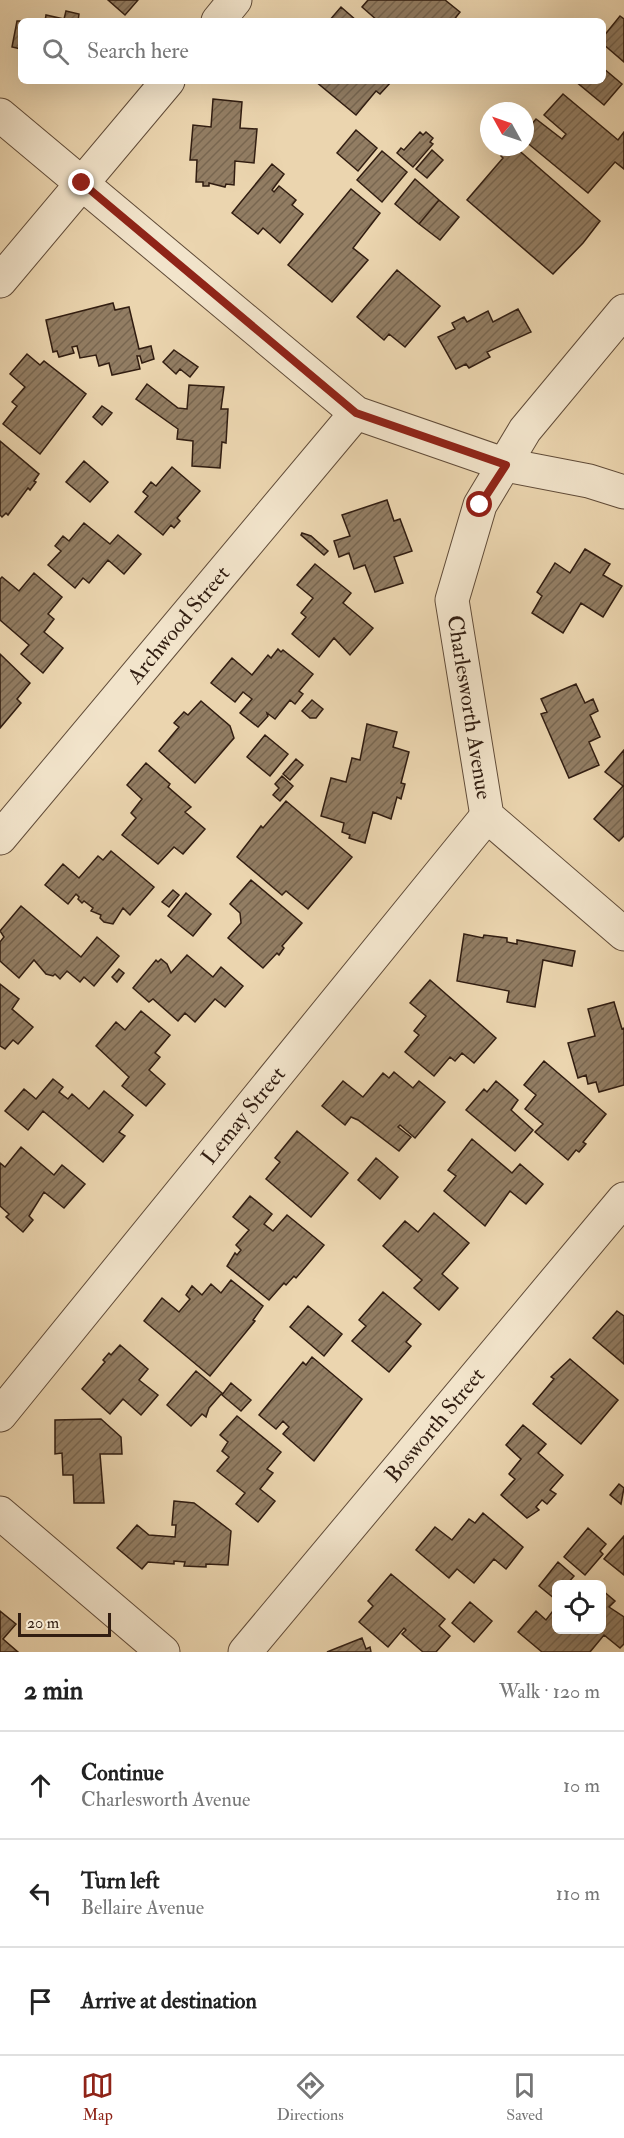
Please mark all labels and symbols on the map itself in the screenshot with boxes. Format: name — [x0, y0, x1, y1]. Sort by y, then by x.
north arrow — [480, 102, 534, 156]
route end — [68, 169, 94, 195]
route start — [466, 491, 492, 517]
street label: Archwood Street — [120, 560, 236, 690]
street label: Charlesworth Avenue — [441, 613, 498, 802]
street label: Lemay Street — [195, 1061, 292, 1170]
street label: Bosworth Street — [379, 1362, 491, 1488]
scale bar — [18, 1610, 111, 1638]

